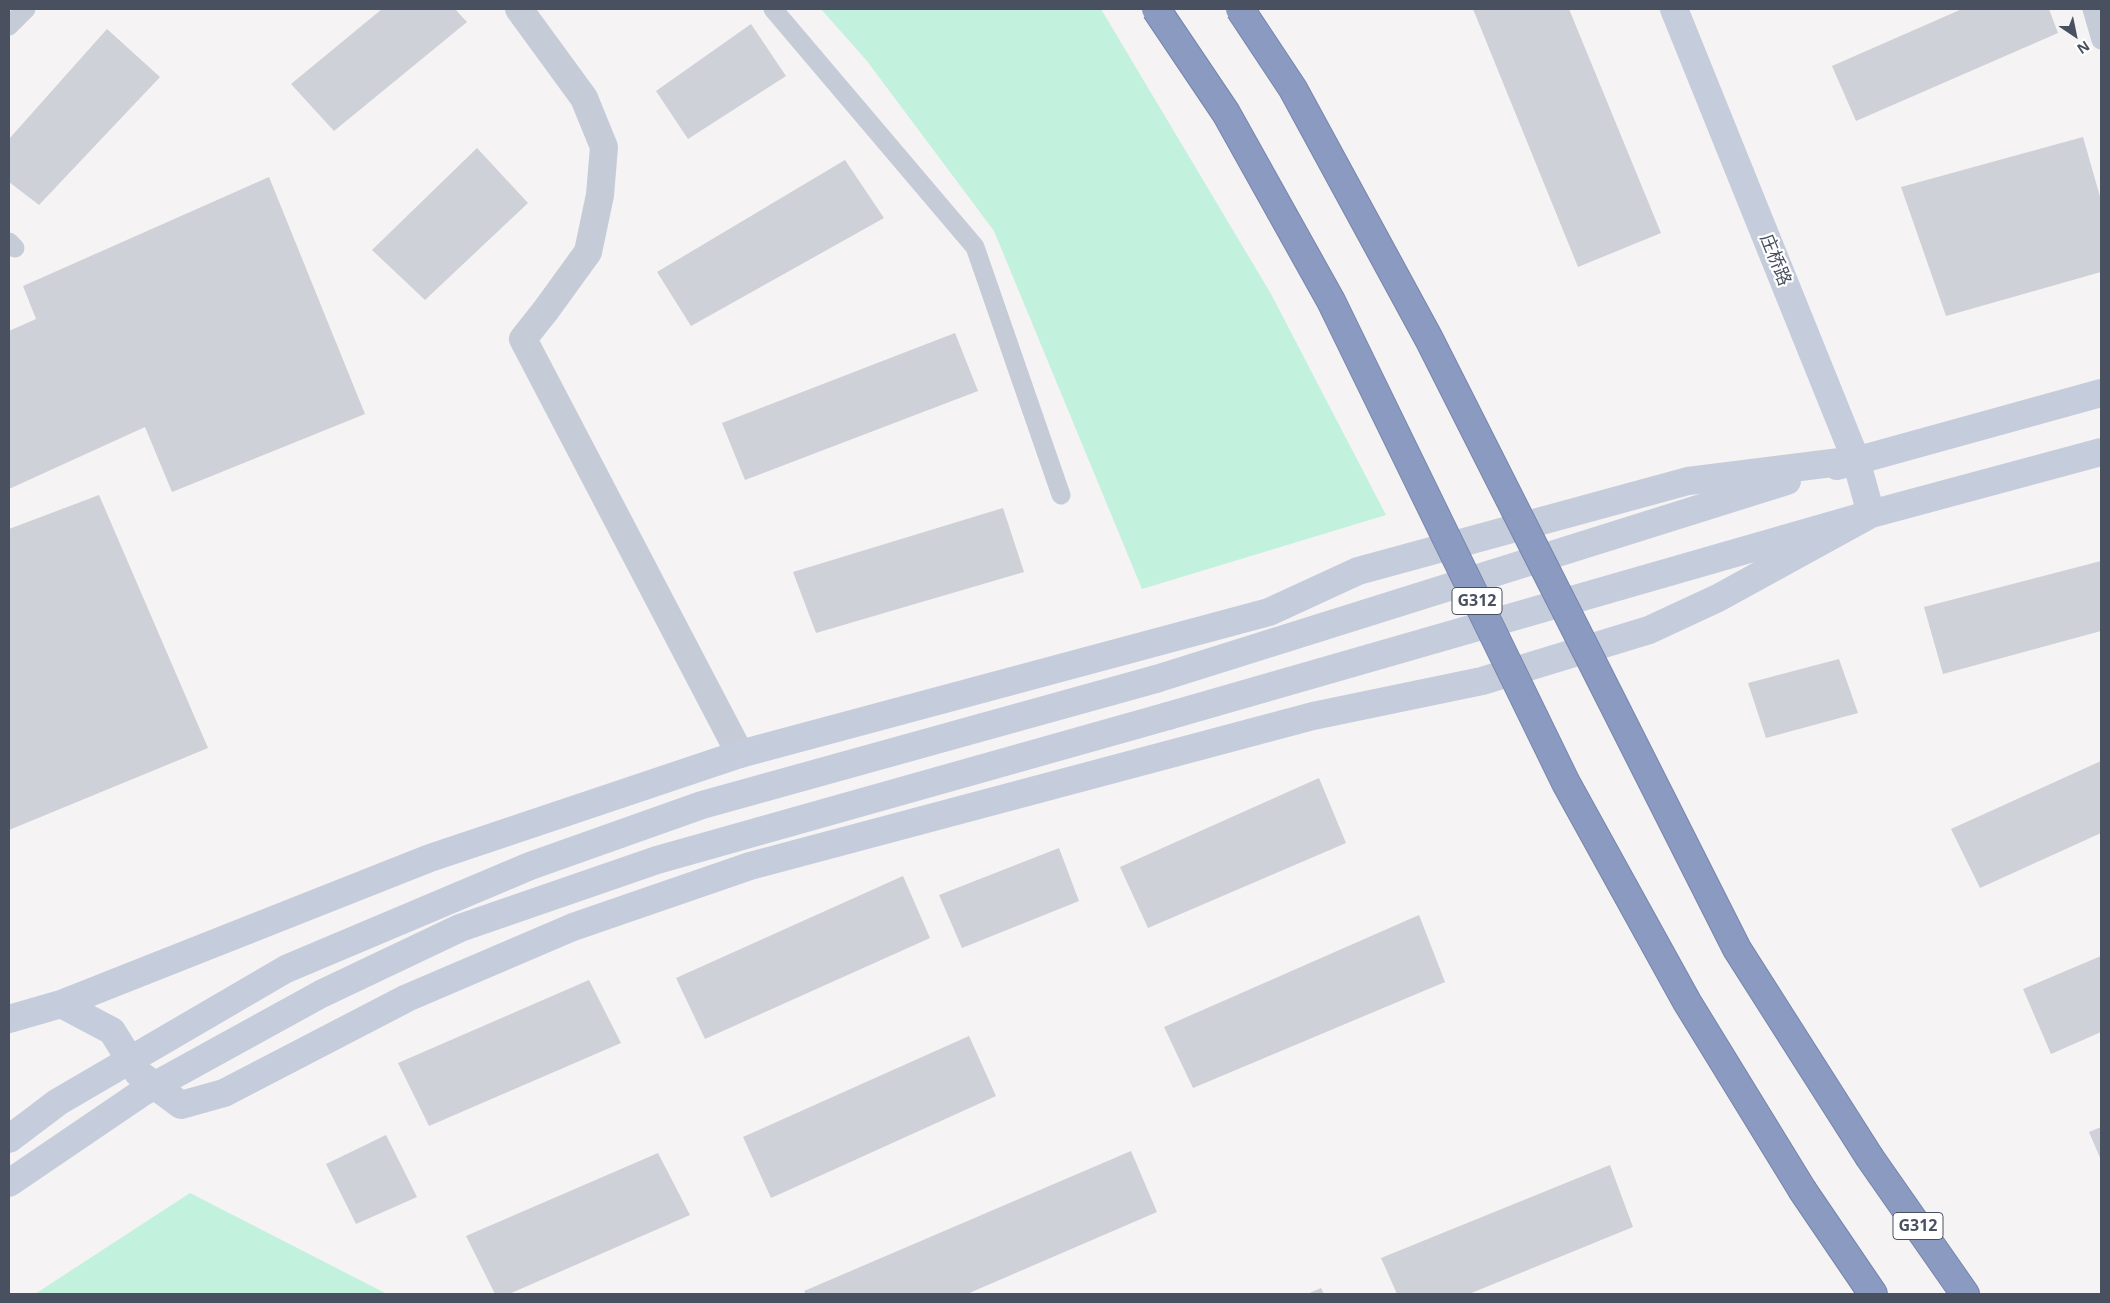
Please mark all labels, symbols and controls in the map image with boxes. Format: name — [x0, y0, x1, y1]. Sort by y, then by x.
north arrow — [2050, 10, 2100, 60]
text: N — [2074, 37, 2094, 59]
street label: 庄桥路 — [1755, 231, 1795, 289]
road number: G312 — [1452, 588, 1502, 614]
road number: G312 — [1893, 1212, 1943, 1240]

